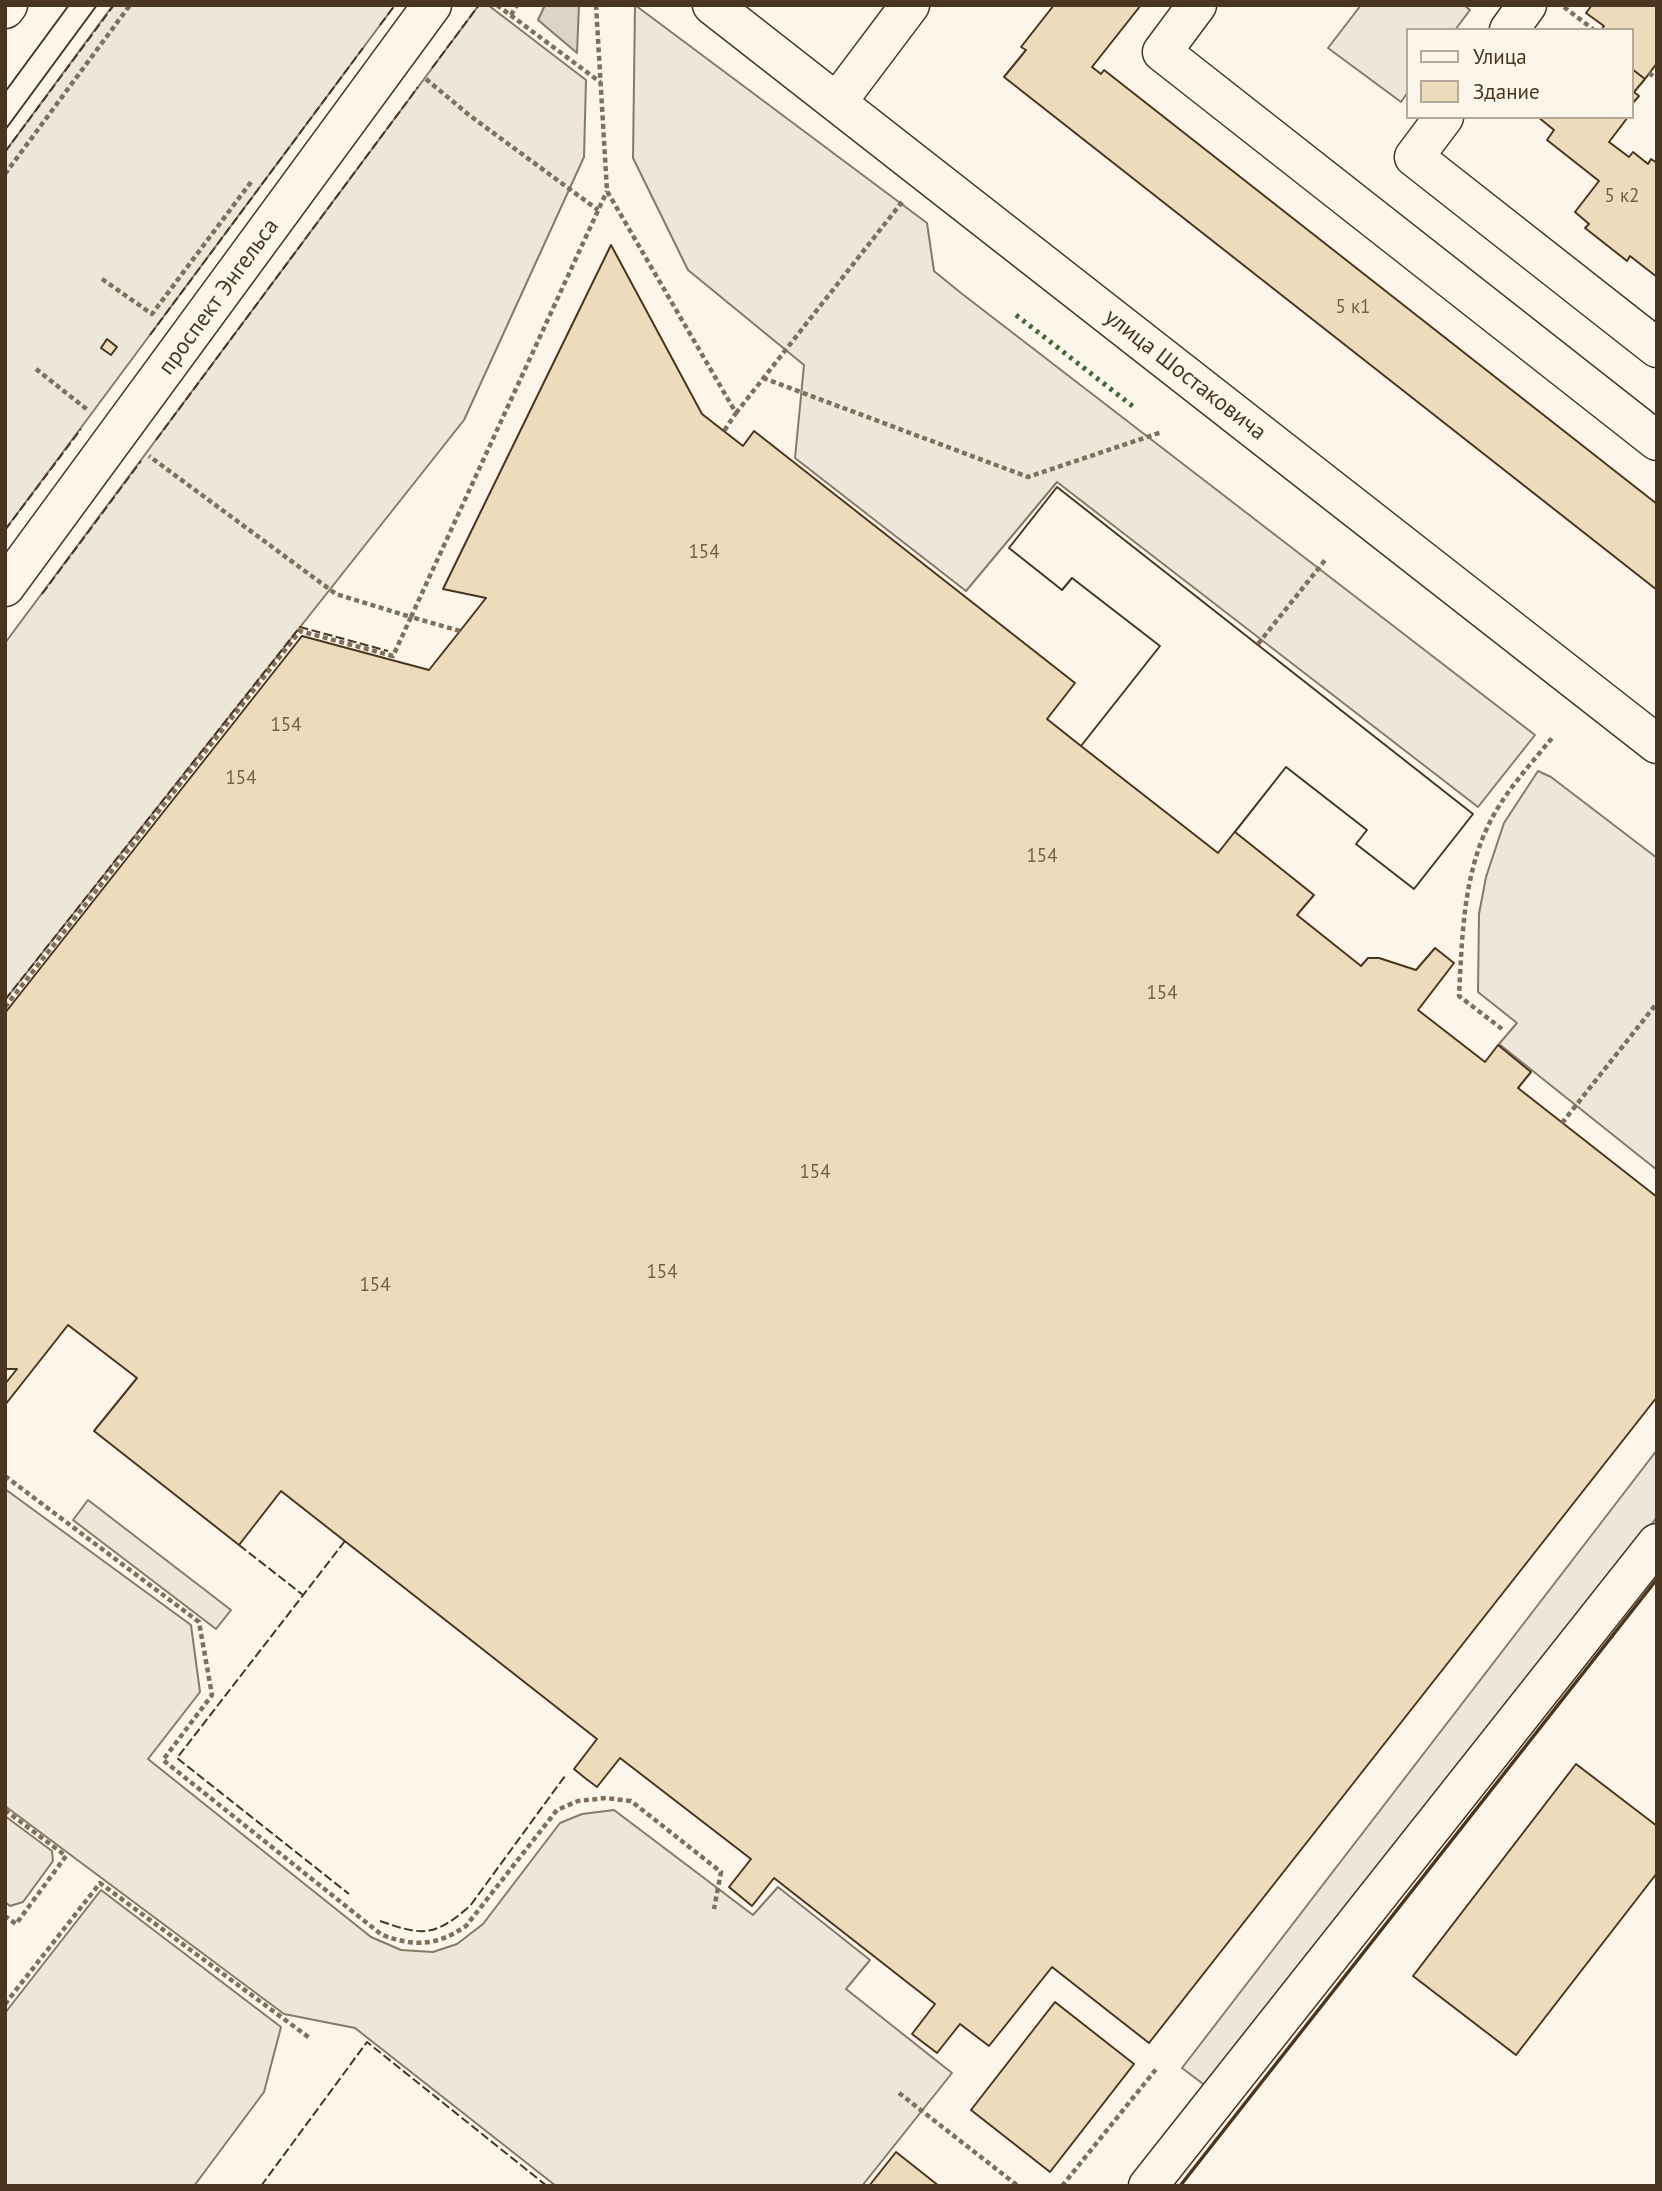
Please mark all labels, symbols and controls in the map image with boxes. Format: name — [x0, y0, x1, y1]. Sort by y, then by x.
legend — [1406, 28, 1634, 119]
text: Улица — [1473, 43, 1527, 70]
text: Здание — [1473, 78, 1540, 105]
house number: 5 к2 — [1605, 186, 1639, 208]
street label: проспект Энгельса — [153, 213, 285, 381]
house number: 5 к1 — [1336, 297, 1370, 319]
street label: улица Шостаковича — [1099, 303, 1271, 447]
house number: 154 — [688, 542, 720, 564]
house number: 154 — [270, 715, 302, 737]
house number: 154 — [225, 768, 257, 790]
house number: 154 — [1026, 846, 1058, 868]
house number: 154 — [1146, 983, 1178, 1005]
house number: 154 — [799, 1162, 831, 1184]
house number: 154 — [646, 1262, 678, 1284]
house number: 154 — [359, 1275, 391, 1297]

